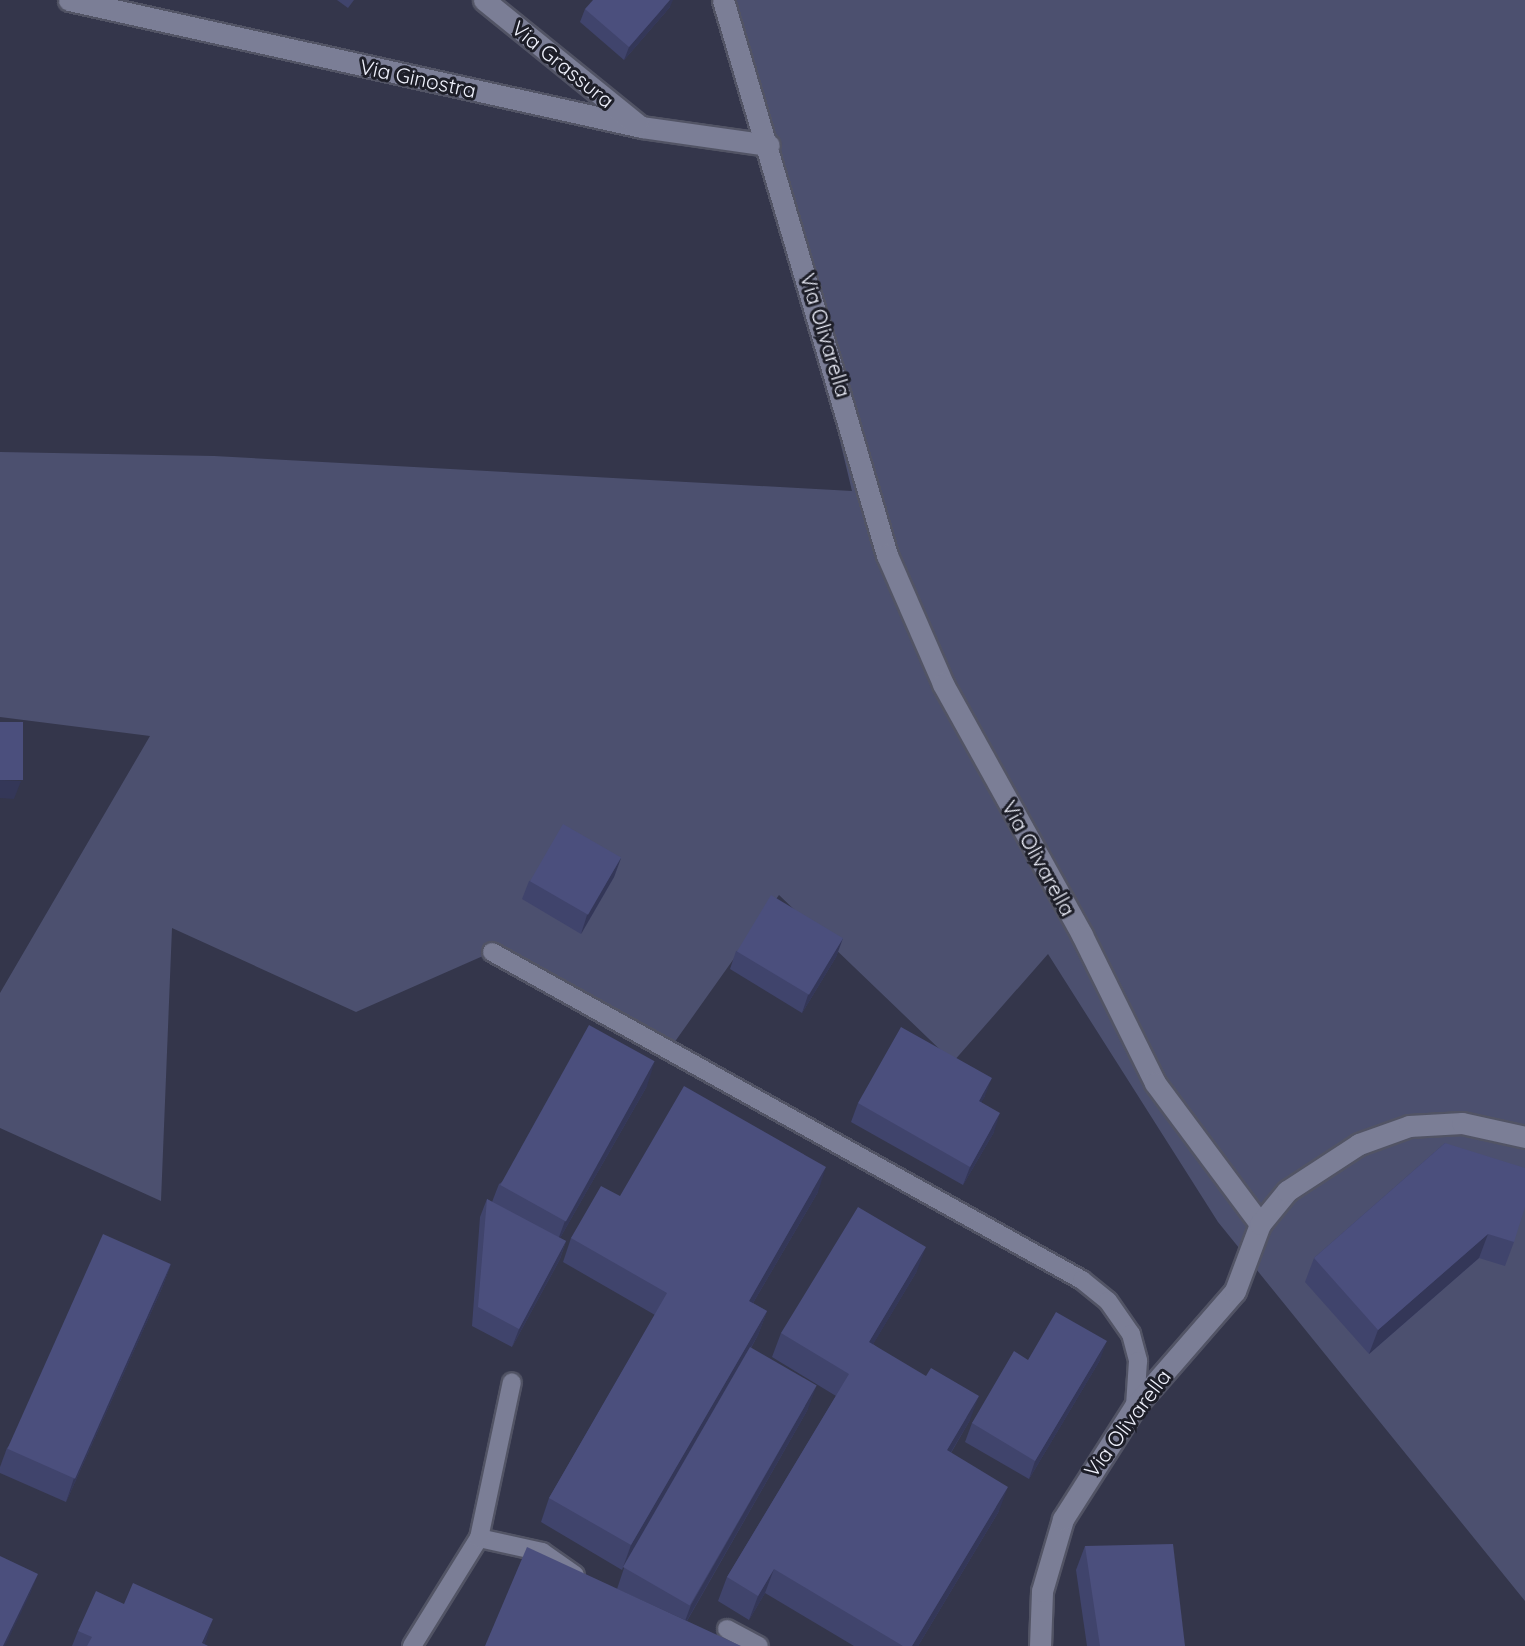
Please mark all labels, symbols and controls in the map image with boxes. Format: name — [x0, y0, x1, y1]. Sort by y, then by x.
street label: Via Grassura — [507, 15, 619, 113]
street label: Via Ginostra — [357, 53, 479, 103]
street label: Via Olivarella — [795, 270, 857, 400]
street label: Via Olivarella — [997, 796, 1081, 920]
street label: Via Olivarella — [1078, 1364, 1176, 1482]

